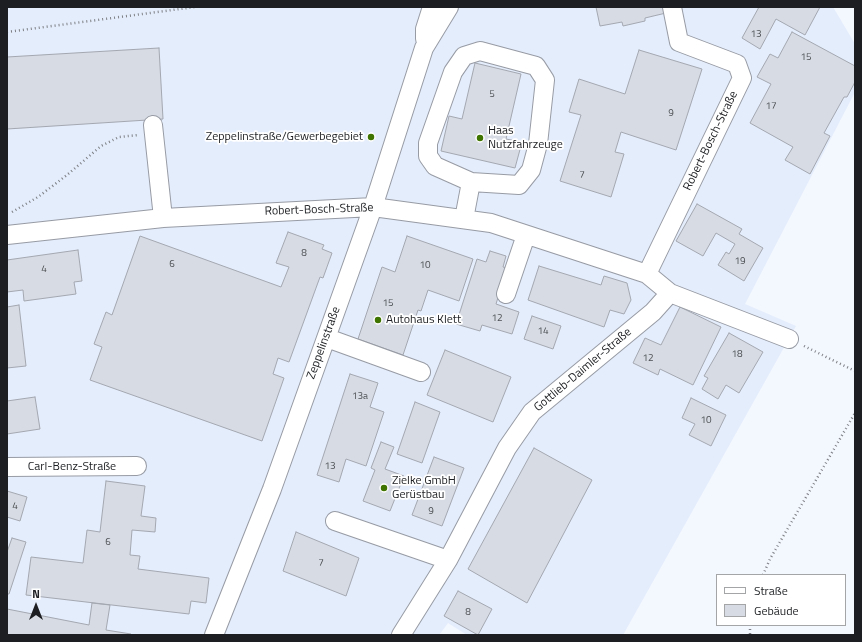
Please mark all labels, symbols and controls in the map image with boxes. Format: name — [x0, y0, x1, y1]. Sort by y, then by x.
house number: 13 — [750, 29, 762, 41]
house number: 15 — [800, 52, 812, 64]
house number: 5 — [489, 89, 495, 101]
street label: Robert-Bosch-Straße — [681, 89, 741, 193]
house number: 17 — [765, 101, 777, 113]
house number: 9 — [668, 108, 674, 120]
place label: Haas Nutzfahrzeuge — [488, 124, 563, 152]
place label: Zeppelinstraße/Gewerbegebiet — [206, 130, 363, 144]
marker: Zeppelinstraße/Gewerbegebiet — [366, 132, 376, 142]
marker: Haas Nutzfahrzeuge — [475, 133, 485, 143]
house number: 7 — [579, 170, 585, 182]
street label: Robert-Bosch-Straße — [264, 201, 374, 219]
house number: 8 — [301, 248, 307, 260]
house number: 19 — [734, 256, 746, 268]
house number: 6 — [169, 259, 175, 271]
house number: 10 — [419, 260, 431, 272]
house number: 4 — [41, 264, 47, 276]
house number: 15 — [382, 298, 394, 310]
street label: Zeppelinstraße — [304, 305, 344, 381]
place label: Autohaus Klett — [386, 313, 461, 327]
house number: 12 — [491, 313, 503, 325]
marker: Autohaus Klett — [373, 315, 383, 325]
street label: Gottlieb-Daimler-Straße — [531, 325, 635, 415]
house number: 14 — [537, 326, 549, 338]
house number: 18 — [731, 349, 743, 361]
house number: 12 — [642, 353, 654, 365]
house number: 13a — [352, 391, 368, 403]
house number: 10 — [700, 415, 712, 427]
street label: Carl-Benz-Straße — [28, 460, 116, 474]
house number: 13 — [324, 461, 336, 473]
place label: Zielke GmbH Gerüstbau — [392, 474, 456, 502]
marker: Zielke GmbH Gerüstbau — [379, 483, 389, 493]
house number: 4 — [12, 501, 18, 513]
house number: 9 — [428, 506, 434, 518]
house number: 6 — [105, 537, 111, 549]
house number: 7 — [318, 558, 324, 570]
legend — [716, 574, 846, 626]
text: Straße — [754, 581, 788, 600]
north arrow — [16, 586, 56, 626]
text: N — [32, 586, 40, 602]
text: Gebäude — [754, 601, 799, 620]
house number: 8 — [465, 607, 471, 619]

